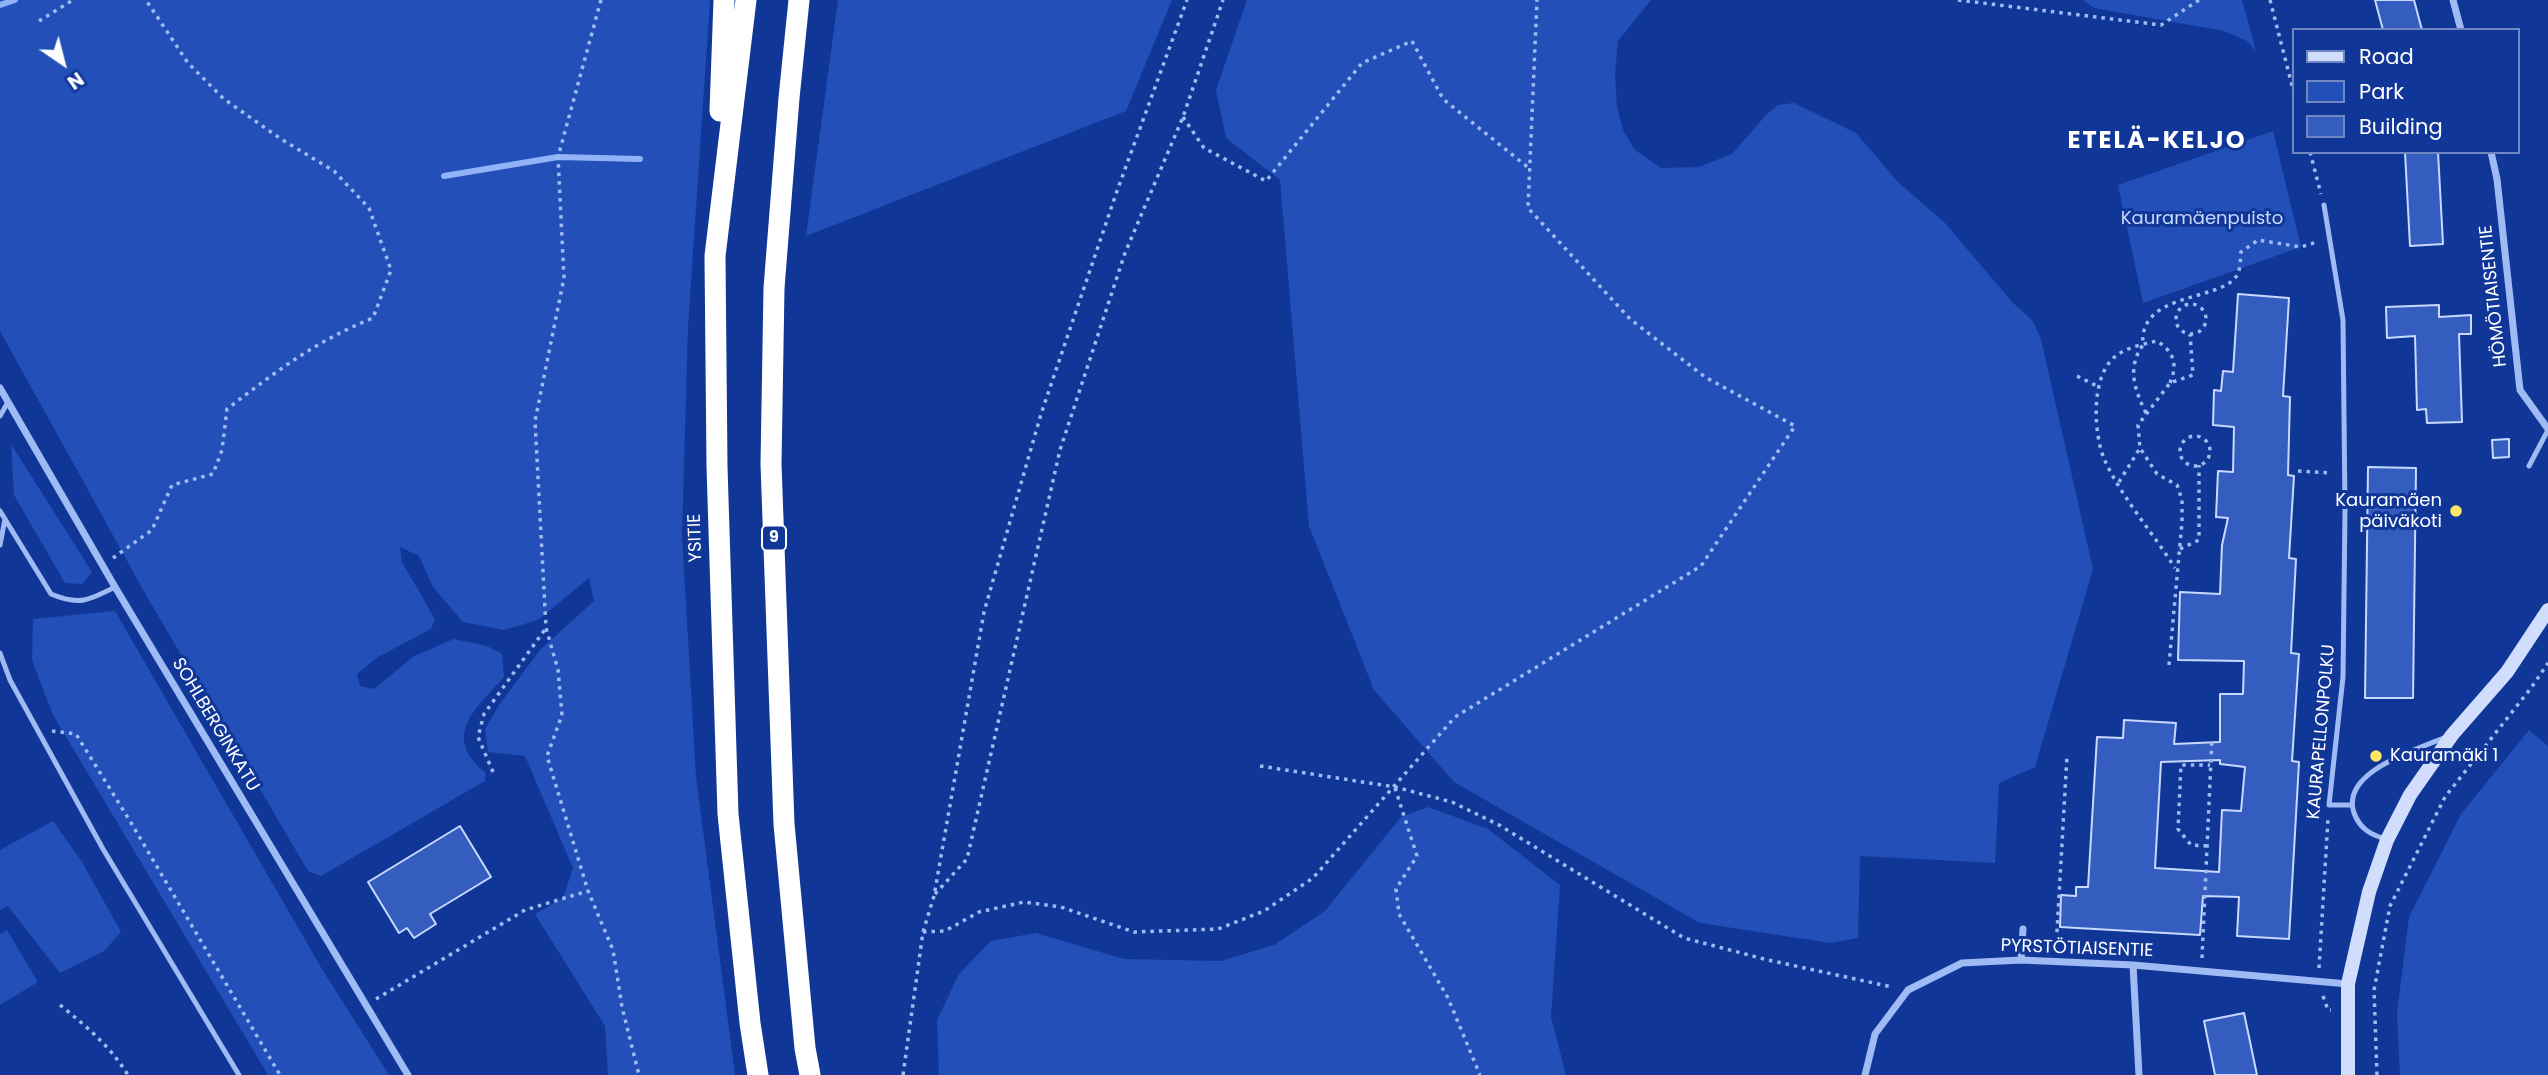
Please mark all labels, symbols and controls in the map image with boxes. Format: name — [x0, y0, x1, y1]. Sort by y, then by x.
north arrow — [28, 28, 98, 98]
legend — [2292, 28, 2520, 154]
text: Road — [2359, 42, 2414, 71]
text: N — [62, 65, 89, 96]
text: Park — [2359, 77, 2404, 106]
text: Building — [2359, 112, 2443, 141]
district label: ETELÄ-KELJO — [2069, 128, 2245, 156]
park label: Kauramäenpuisto — [2121, 208, 2283, 230]
street label: HÖMÖTIAISENTIE — [2476, 224, 2512, 368]
place label: Kauramäen päiväkoti — [2335, 490, 2442, 532]
marker: Kauramäen päiväkoti — [2448, 503, 2464, 519]
street label: YSITIE — [684, 513, 708, 563]
road number: 9 — [762, 526, 786, 551]
street label: KAURAPELLONPOLKU — [2304, 644, 2340, 820]
street label: SOHLBERGINKATU — [167, 654, 263, 796]
place label: Kauramäki 1 — [2390, 745, 2498, 767]
marker: Kauramäki 1 — [2368, 748, 2384, 764]
street label: PYRSTÖTIAISENTIE — [2000, 936, 2154, 962]

